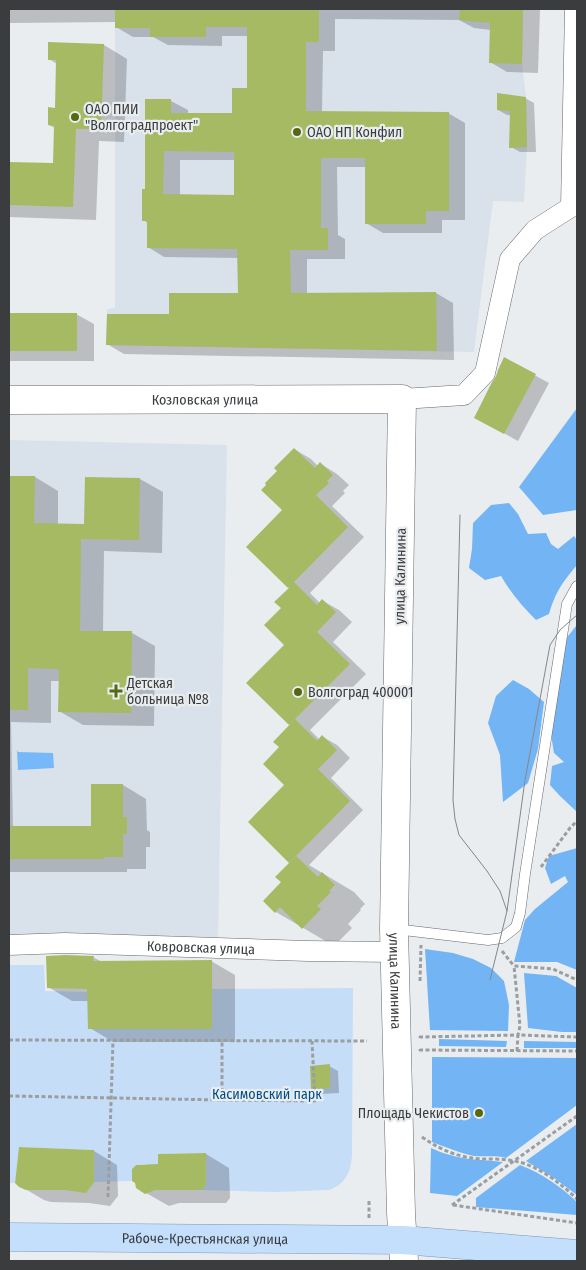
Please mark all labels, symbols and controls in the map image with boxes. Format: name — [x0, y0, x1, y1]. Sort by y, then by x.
place label: ОАО ПИИ "Волгоградпроект" — [85, 101, 198, 134]
marker: ОАО ПИИ "Волгоградпроект" — [69, 111, 81, 123]
place label: ОАО НП Конфил — [307, 124, 402, 141]
marker: ОАО НП Конфил — [291, 126, 303, 138]
street label: Козловская улица — [152, 391, 258, 409]
street label: улица Калинина — [391, 527, 410, 624]
place label: Детская больница №8 — [126, 675, 209, 708]
marker: Детская больница №8 — [109, 684, 123, 698]
place label: Волгоград 400001 — [308, 684, 414, 701]
marker: Волгоград 400001 — [292, 686, 304, 698]
street label: улица Калинина — [385, 932, 404, 1030]
street label: Ковровская улица — [147, 938, 255, 958]
park label: Касимовский парк — [212, 1086, 322, 1103]
place label: Площадь Чекистов — [358, 1105, 469, 1122]
marker: Площадь Чекистов — [473, 1107, 485, 1119]
street label: Рабоче-Крестьянская улица — [122, 1230, 288, 1248]

